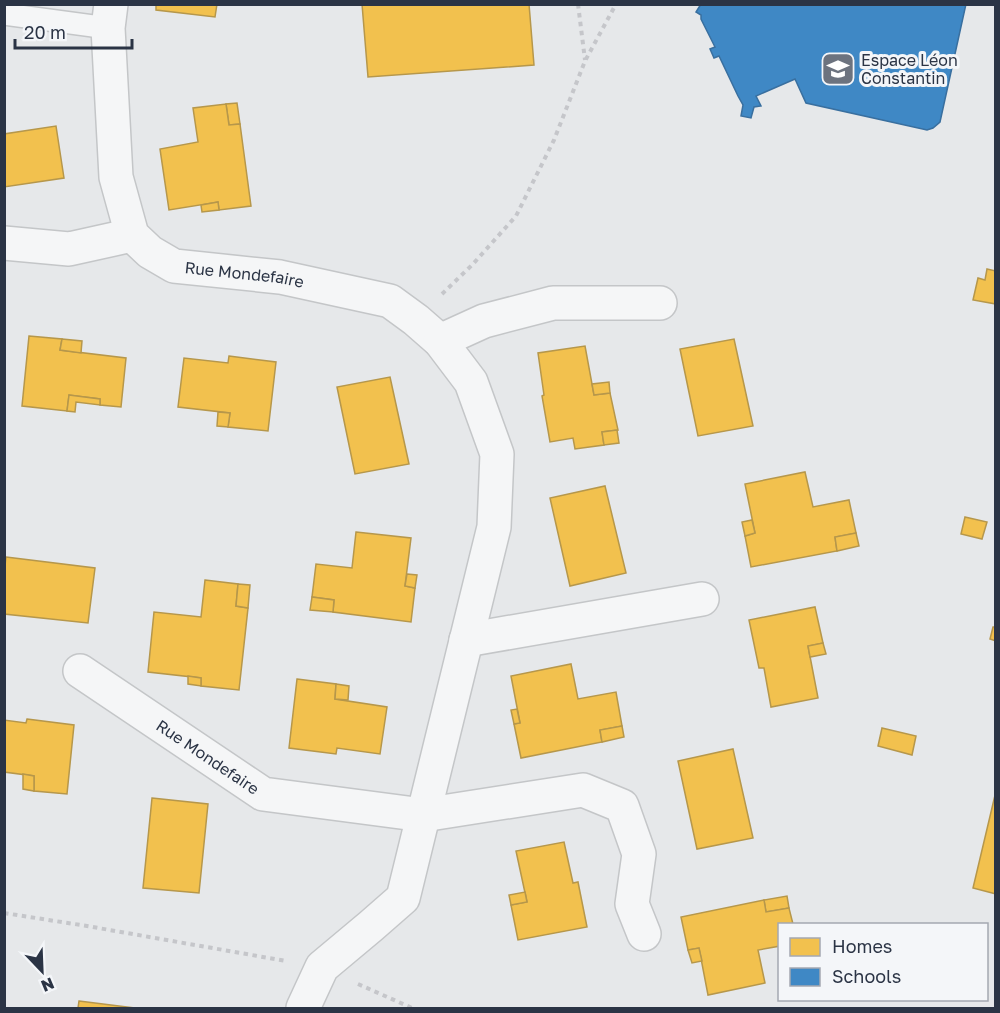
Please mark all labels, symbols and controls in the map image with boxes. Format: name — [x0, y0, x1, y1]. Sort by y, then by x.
scale bar — [15, 12, 132, 50]
text: 20 m — [24, 21, 66, 43]
place label: Espace Léon Constantin — [861, 50, 958, 88]
school or university icon: Espace Léon Constantin — [820, 51, 856, 87]
street label: Rue Mondefaire — [184, 257, 306, 292]
street label: Rue Mondefaire — [152, 715, 263, 799]
legend — [778, 923, 988, 1001]
text: Homes — [832, 935, 892, 957]
north arrow — [12, 941, 72, 1001]
text: Schools — [832, 965, 901, 987]
text: N — [38, 973, 57, 996]

